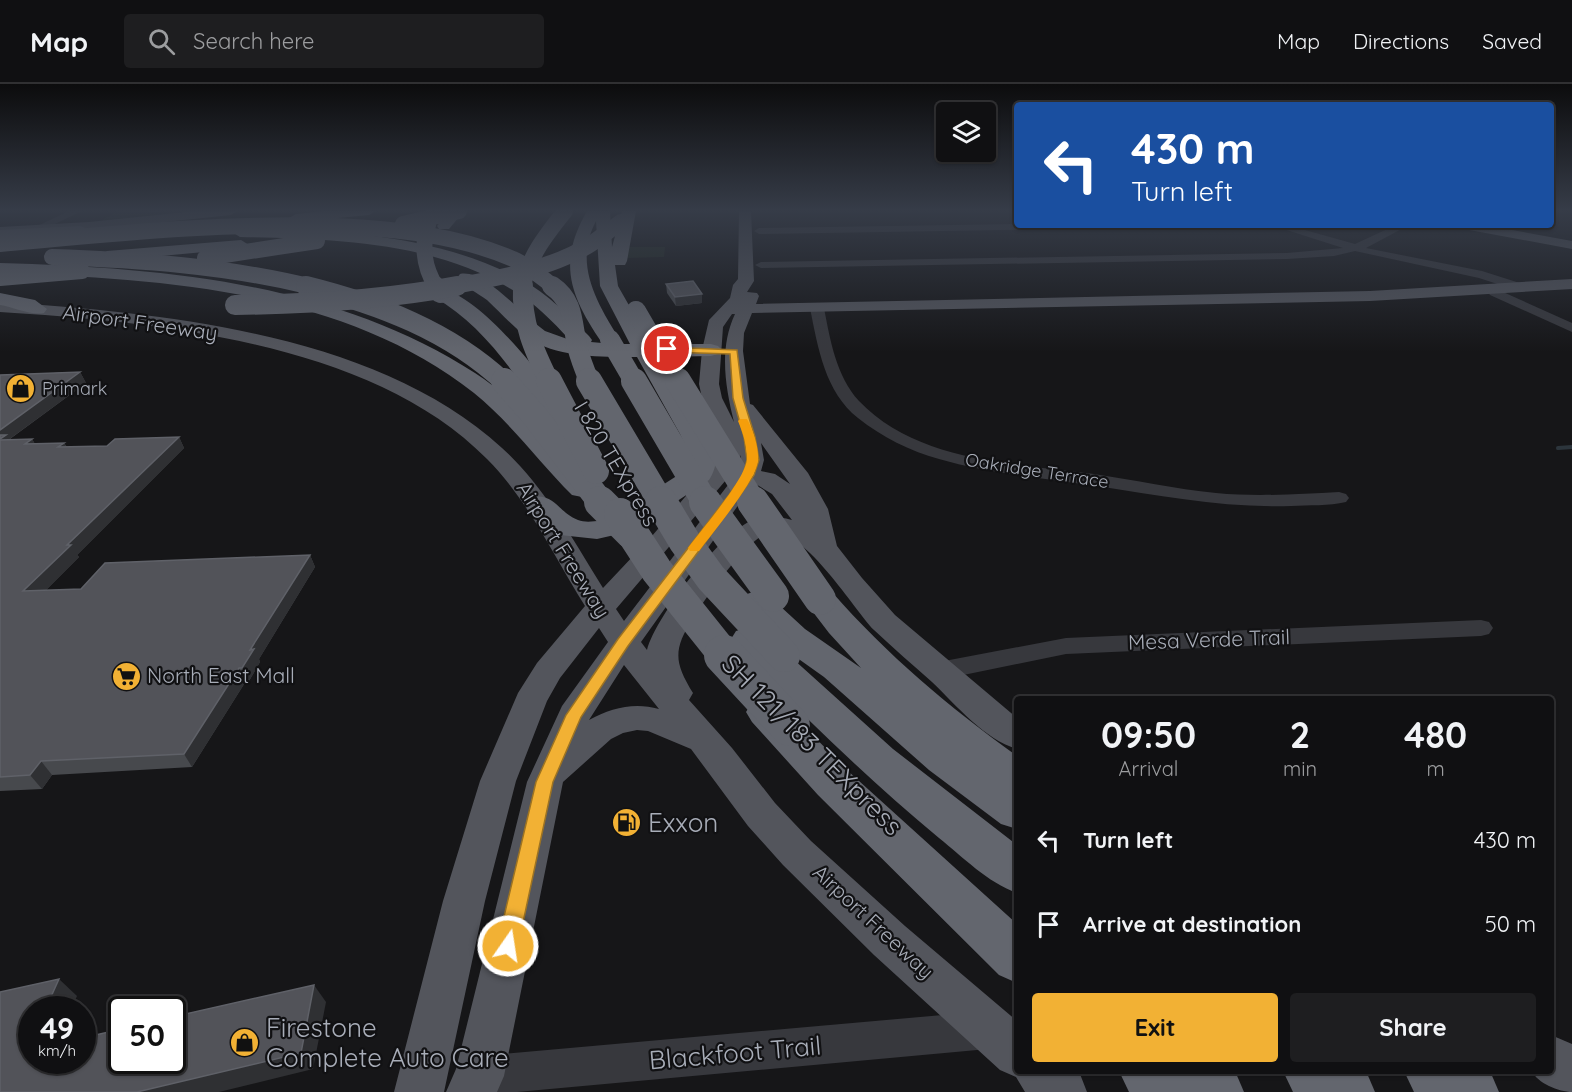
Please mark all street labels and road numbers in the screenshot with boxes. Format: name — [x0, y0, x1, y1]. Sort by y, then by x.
street label: Airport Freeway — [61, 298, 219, 346]
street label: I 820 TEXpress — [569, 396, 664, 531]
street label: Oakridge Terrace — [964, 448, 1110, 493]
street label: Airport Freeway — [511, 476, 616, 623]
street label: Mesa Verde Trail — [1127, 623, 1291, 655]
street label: SH 121/183 TEXpress — [715, 647, 910, 842]
street label: Airport Freeway — [808, 859, 940, 984]
street label: Blackfoot Trail — [647, 1029, 822, 1076]

